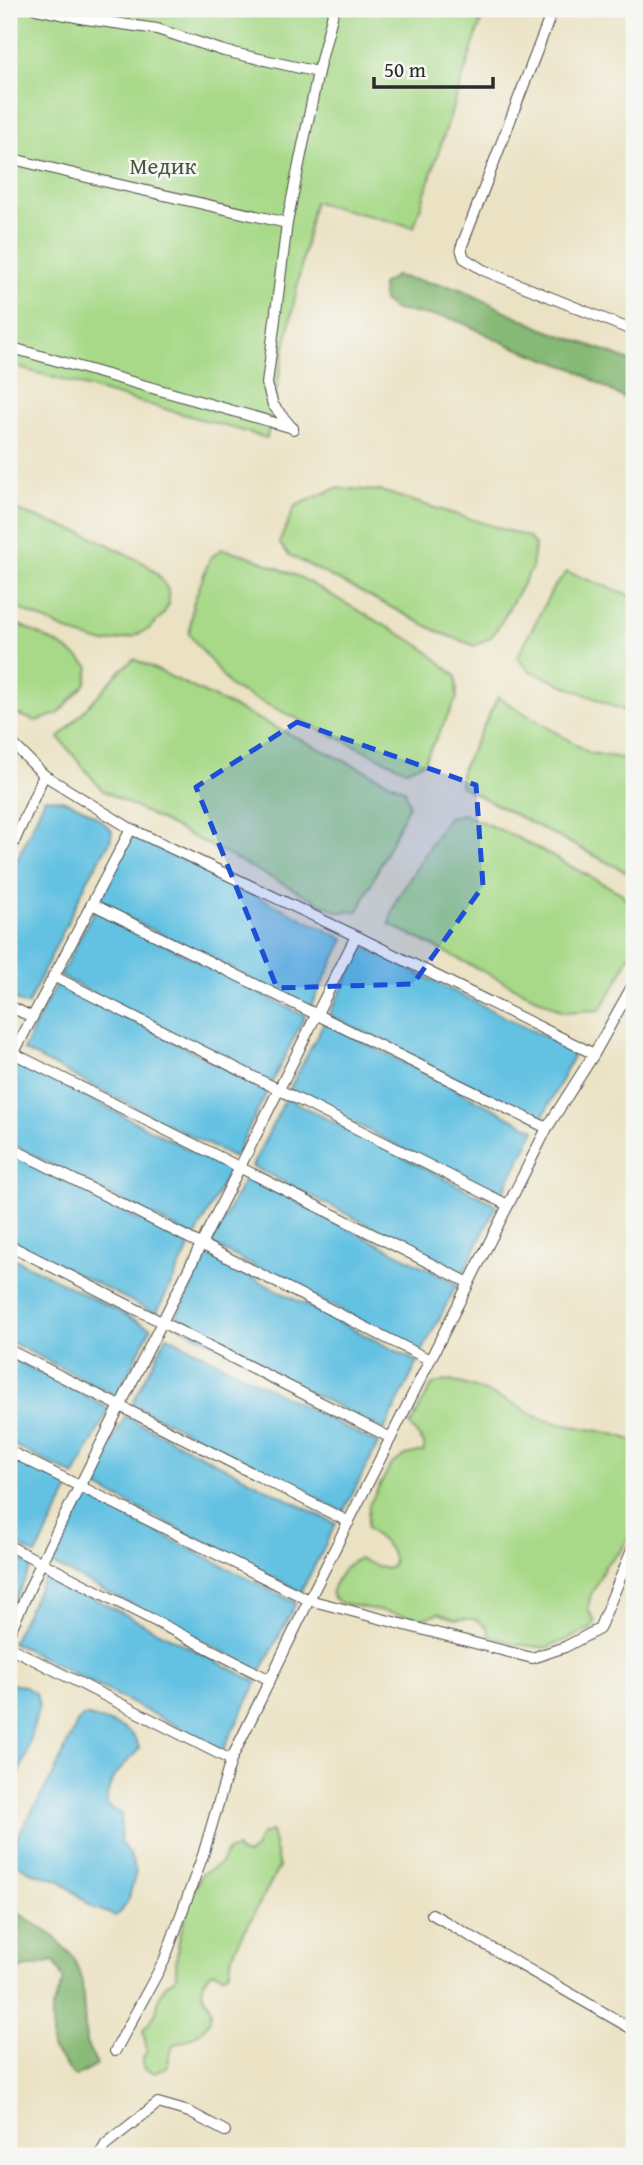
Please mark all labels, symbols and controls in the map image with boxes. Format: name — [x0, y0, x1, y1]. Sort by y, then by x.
scale bar — [374, 46, 492, 90]
text: 50 m — [384, 54, 426, 85]
park label: Медик — [129, 149, 197, 182]

